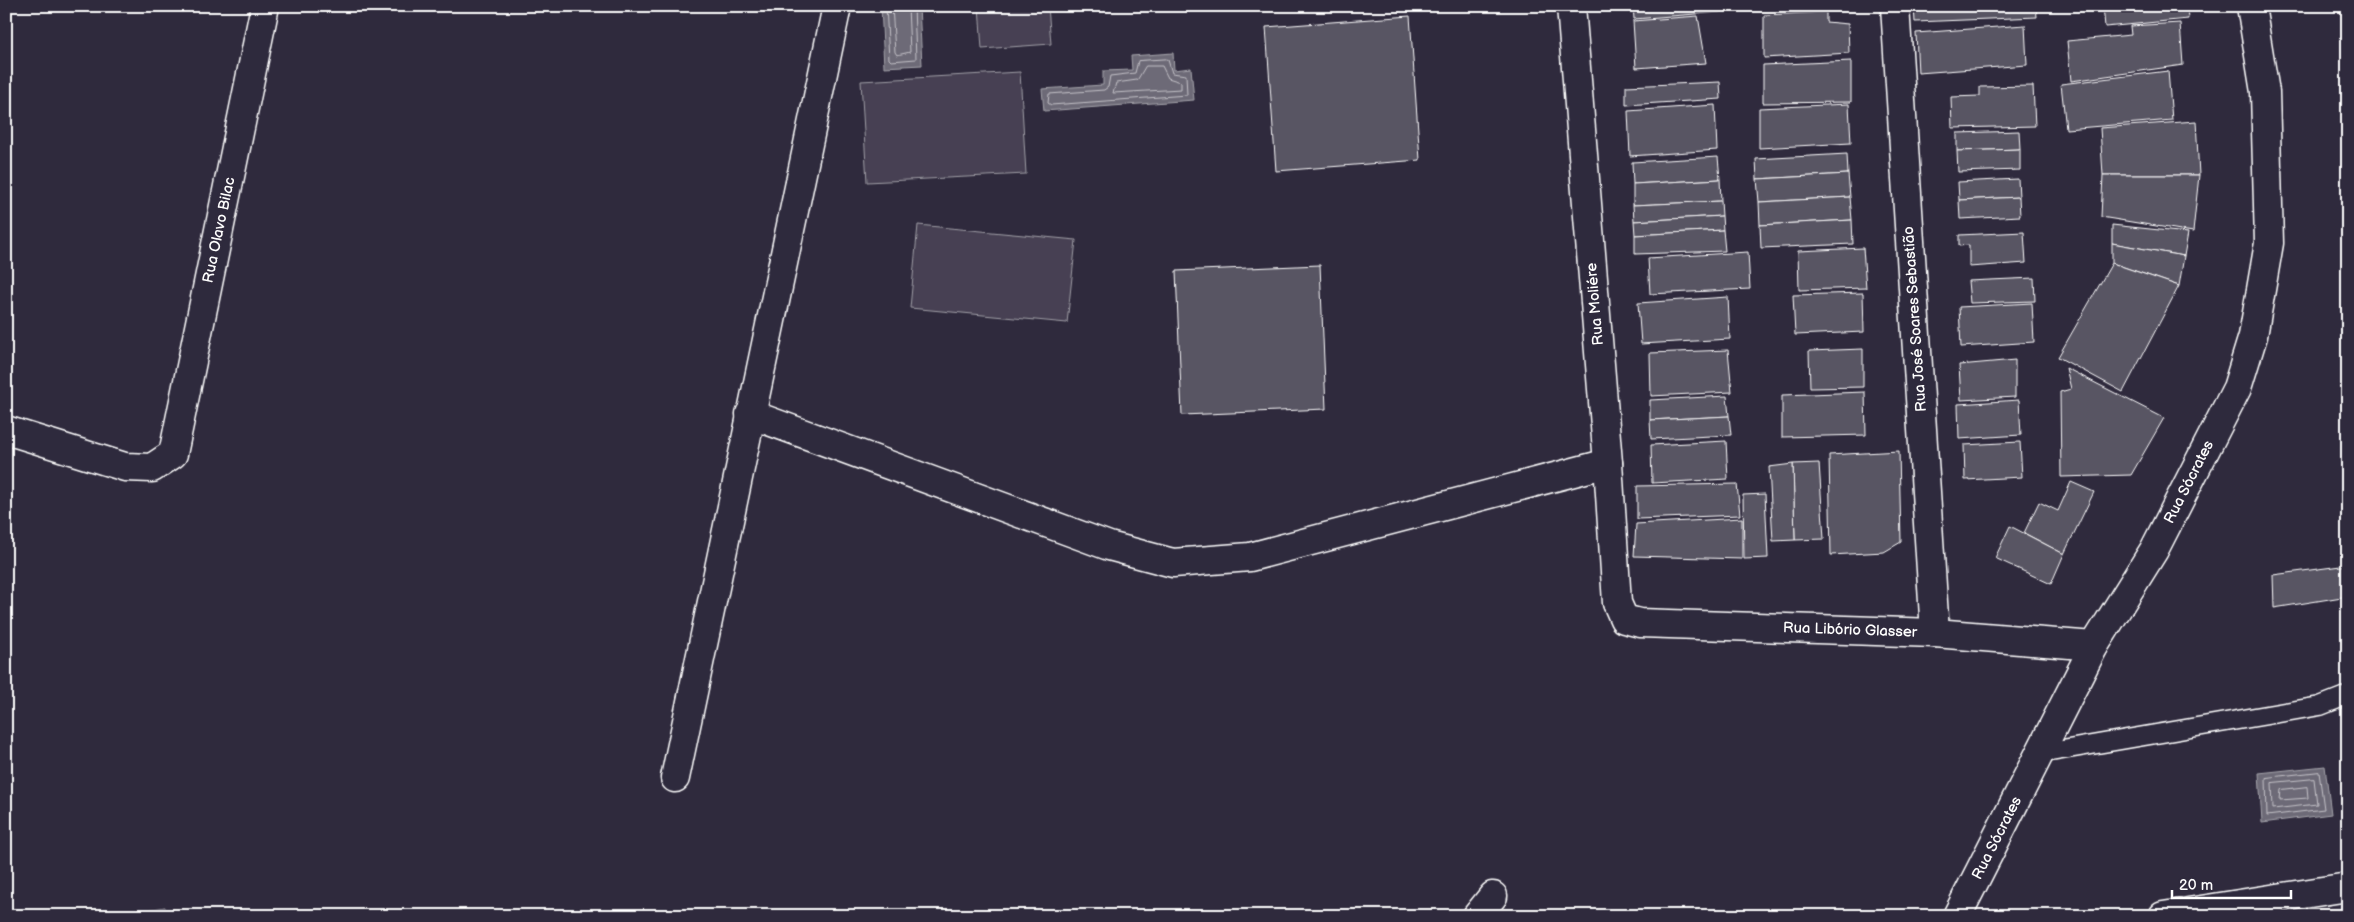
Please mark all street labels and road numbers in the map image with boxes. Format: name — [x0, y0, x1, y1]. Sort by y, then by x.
street label: Rua Olavo Bilac — [198, 175, 240, 285]
street label: Rua José Soares Sebastião — [1899, 226, 1931, 412]
street label: Rua Moliére — [1582, 262, 1608, 346]
street label: Rua Sócrates — [2160, 437, 2218, 527]
street label: Rua Libório Glasser — [1783, 618, 1918, 642]
street label: Rua Sócrates — [1968, 793, 2026, 883]

